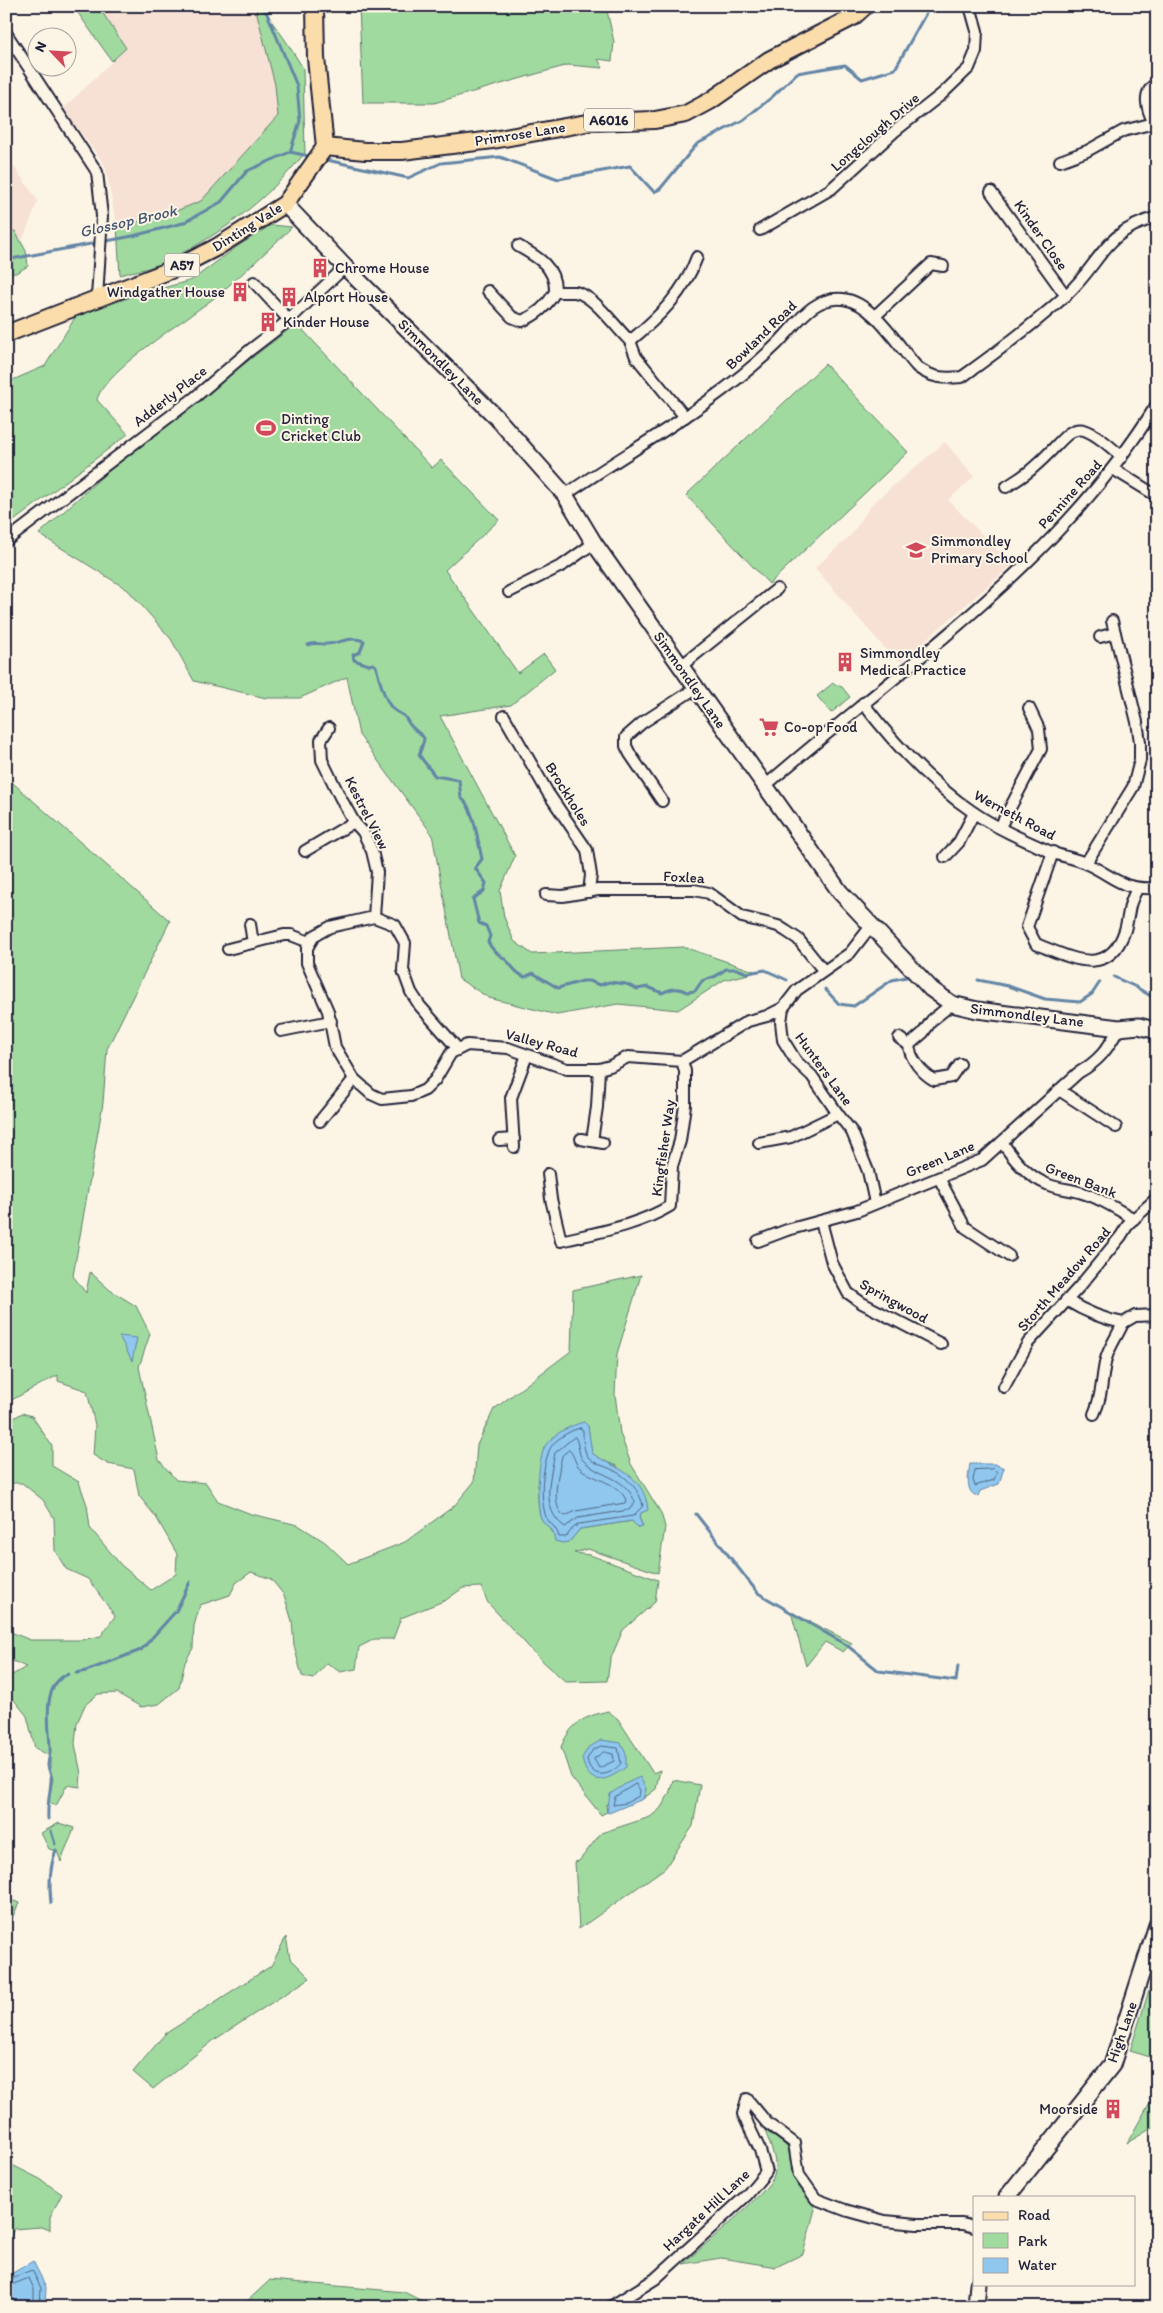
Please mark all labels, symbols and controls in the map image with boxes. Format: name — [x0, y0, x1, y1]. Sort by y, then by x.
north arrow — [28, 28, 78, 78]
text: N — [31, 39, 50, 55]
street label: Longclough Drive — [827, 89, 923, 175]
road number: A6016 — [584, 108, 634, 132]
street label: Primrose Lane — [473, 118, 567, 150]
street label: Kinder Close — [1010, 196, 1072, 274]
street label: Dinting Vale — [209, 198, 285, 256]
water label: Glossop Brook — [78, 200, 179, 241]
road number: A57 — [164, 254, 200, 276]
building icon: Chrome House — [309, 257, 331, 279]
place label: Chrome House — [335, 259, 429, 277]
building icon: Windgather House — [229, 281, 251, 303]
place label: Windgather House — [107, 283, 225, 301]
building icon: Alport House — [278, 286, 300, 308]
place label: Alport House — [304, 288, 388, 306]
street label: Bowland Road — [722, 297, 800, 373]
building icon: Kinder House — [257, 311, 279, 333]
place label: Kinder House — [283, 313, 369, 331]
street label: Simmondley Lane — [394, 315, 488, 409]
street label: Adderly Place — [130, 362, 210, 430]
place label: Dinting Cricket Club — [281, 410, 361, 445]
sports icon: Dinting Cricket Club — [255, 417, 277, 439]
street label: Pennine Road — [1034, 455, 1106, 532]
place label: Simmondley Primary School — [931, 532, 1029, 567]
school or university icon: Simmondley Primary School — [905, 539, 927, 561]
street label: Simmondley Lane — [650, 628, 730, 732]
place label: Simmondley Medical Practice — [860, 644, 966, 679]
building icon: Simmondley Medical Practice — [834, 651, 856, 673]
supermarket icon: Co-op Food — [758, 716, 780, 738]
place label: Co-op Food — [784, 718, 857, 736]
street label: Brockholes — [541, 759, 595, 829]
street label: Kestrel View — [341, 773, 393, 853]
street label: Werneth Road — [971, 786, 1059, 844]
street label: Foxlea — [663, 867, 705, 887]
street label: Simmondley Lane — [969, 999, 1085, 1031]
street label: Valley Road — [503, 1025, 581, 1062]
street label: Hunters Lane — [791, 1029, 857, 1109]
street label: Kingfisher Way — [647, 1098, 679, 1198]
street label: Green Lane — [903, 1136, 977, 1182]
street label: Green Bank — [1043, 1158, 1120, 1202]
street label: Storth Meadow Road — [1014, 1222, 1115, 1335]
street label: Springwood — [857, 1275, 931, 1327]
street label: High Lane — [1103, 1999, 1141, 2065]
building icon: Moorside — [1102, 2098, 1124, 2120]
place label: Moorside — [1039, 2100, 1098, 2118]
street label: Hargate Hill Lane — [659, 2165, 753, 2255]
legend — [973, 2196, 1136, 2286]
text: Road — [1018, 2206, 1051, 2224]
text: Park — [1018, 2232, 1048, 2250]
text: Water — [1018, 2256, 1057, 2274]

